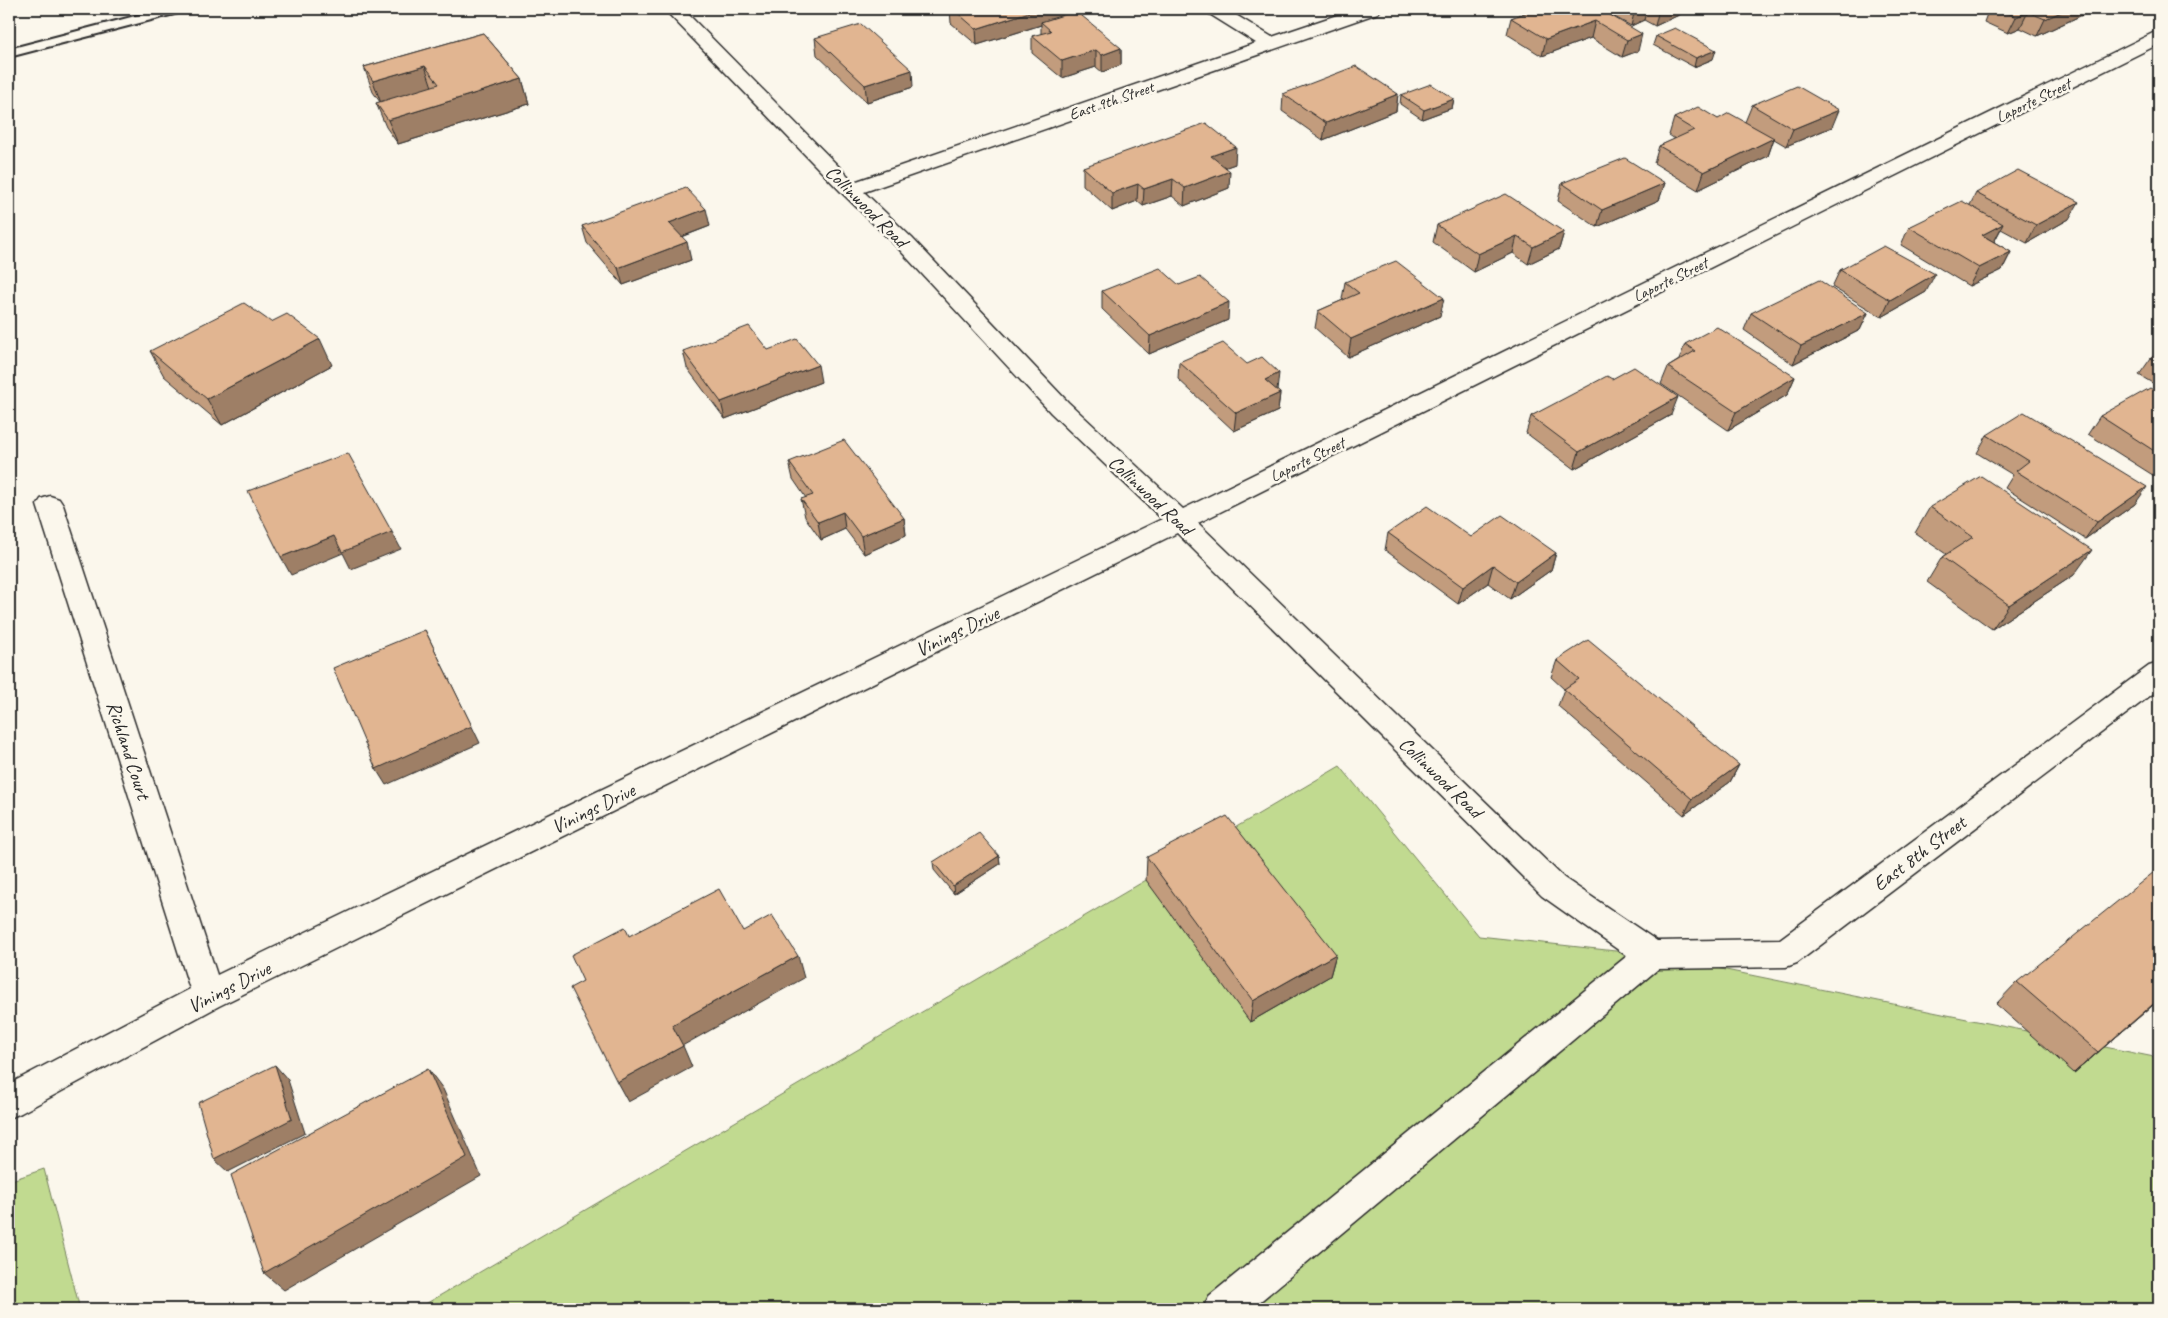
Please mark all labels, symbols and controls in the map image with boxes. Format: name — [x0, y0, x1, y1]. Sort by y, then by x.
street label: Laporte Street — [1993, 73, 2076, 128]
street label: East 9th Street — [1066, 77, 1158, 125]
street label: Collinwood Road — [820, 160, 915, 255]
street label: Laporte Street — [1630, 252, 1713, 307]
street label: Laporte Street — [1267, 432, 1350, 487]
street label: Collinwood Road — [1103, 450, 1201, 543]
street label: Vinings Drive — [911, 600, 1004, 662]
street label: Richland Court — [101, 698, 157, 805]
street label: Collinwood Road — [1394, 731, 1490, 826]
street label: Vinings Drive — [547, 777, 640, 839]
street label: East 8th Street — [1868, 809, 1973, 897]
street label: Vinings Drive — [184, 955, 276, 1019]

